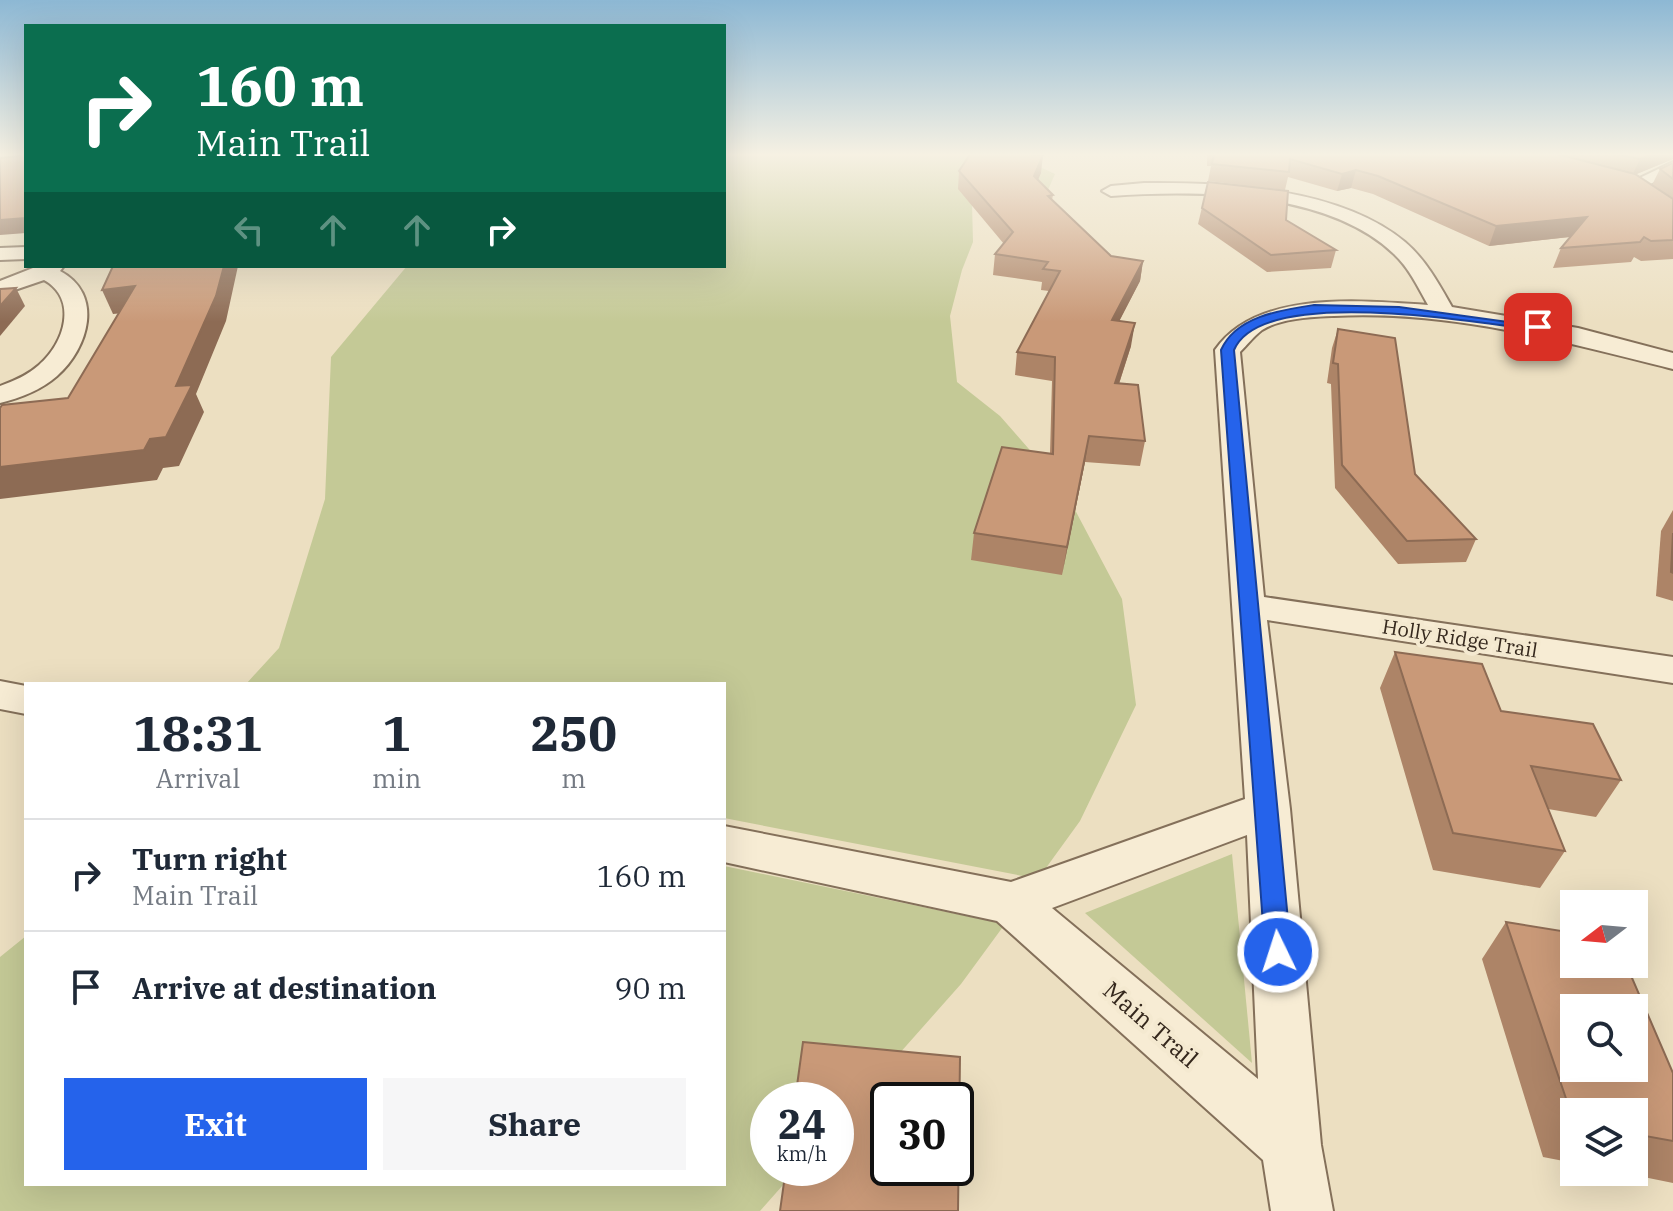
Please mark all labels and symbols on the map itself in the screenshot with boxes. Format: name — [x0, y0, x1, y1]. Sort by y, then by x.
pin — [1504, 293, 1572, 361]
street label: Holly Ridge Trail — [1380, 612, 1540, 664]
north arrow — [1560, 890, 1648, 978]
position arrow — [1236, 910, 1320, 994]
street label: Main Trail — [1097, 974, 1205, 1074]
speed limit sign: 30 — [870, 1082, 974, 1186]

